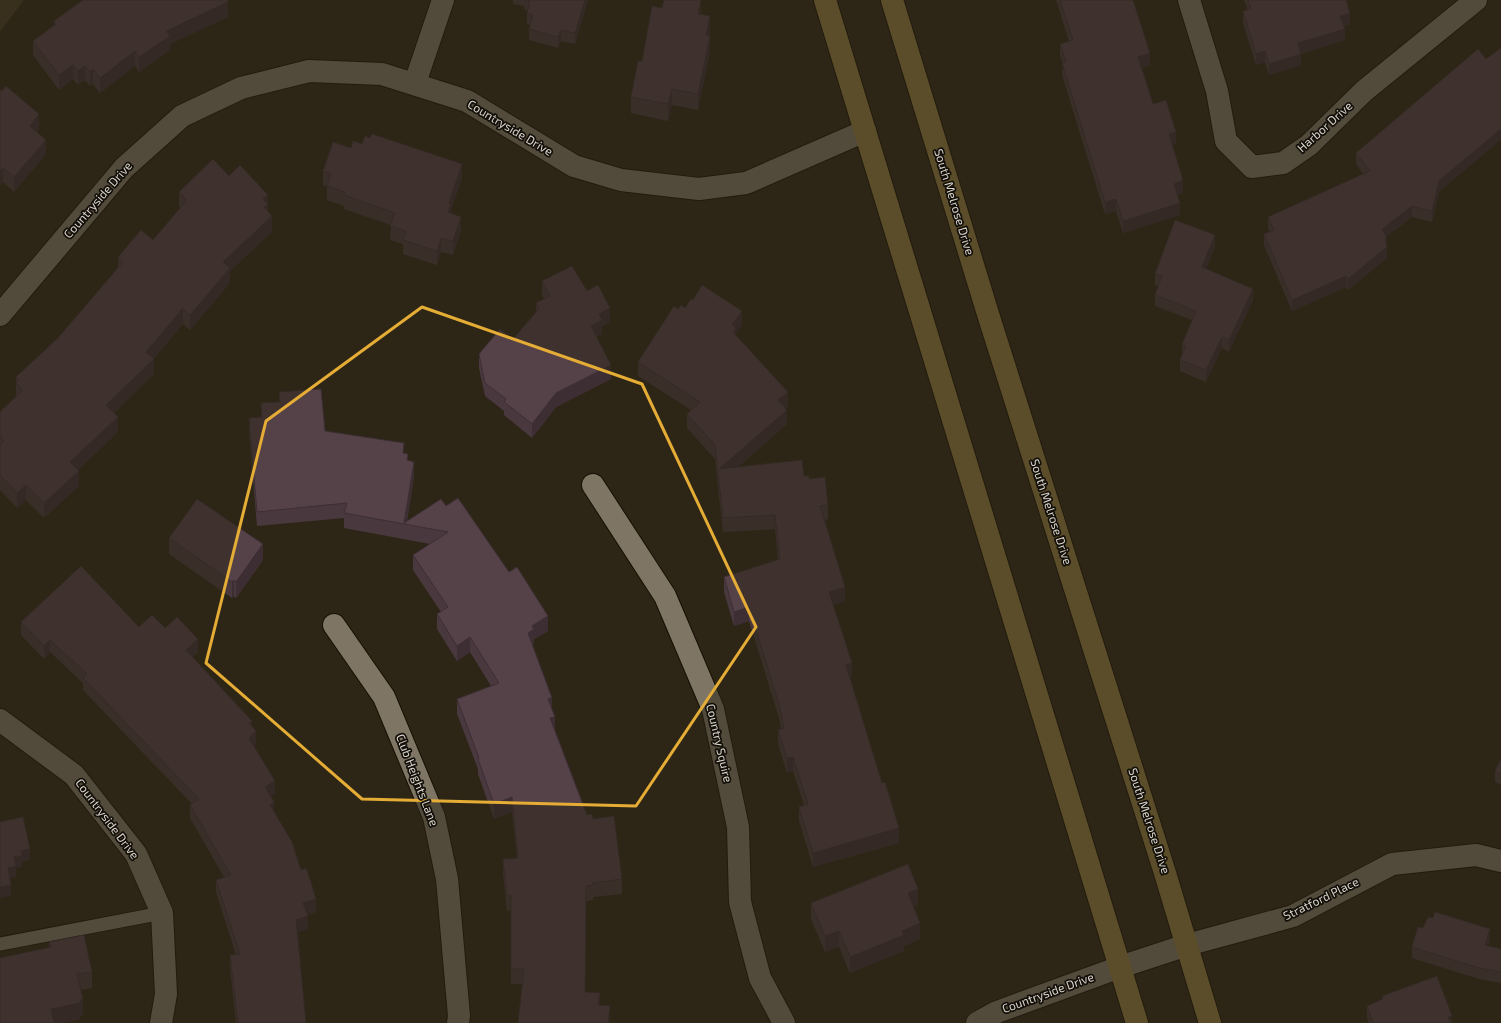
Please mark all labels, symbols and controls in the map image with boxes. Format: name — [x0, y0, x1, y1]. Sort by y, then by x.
street label: Countryside Drive — [465, 96, 556, 158]
street label: Harbor Drive — [1294, 98, 1355, 154]
street label: South Melrose Drive — [932, 147, 978, 257]
street label: Countryside Drive — [60, 158, 134, 240]
street label: South Melrose Drive — [1028, 457, 1076, 566]
street label: Country Squire — [704, 702, 736, 783]
street label: Club Heights Lane — [394, 732, 442, 828]
street label: South Melrose Drive — [1126, 766, 1174, 875]
street label: Countryside Drive — [73, 776, 143, 861]
street label: Stratford Place — [1281, 874, 1361, 922]
street label: Countryside Drive — [1000, 969, 1096, 1015]

